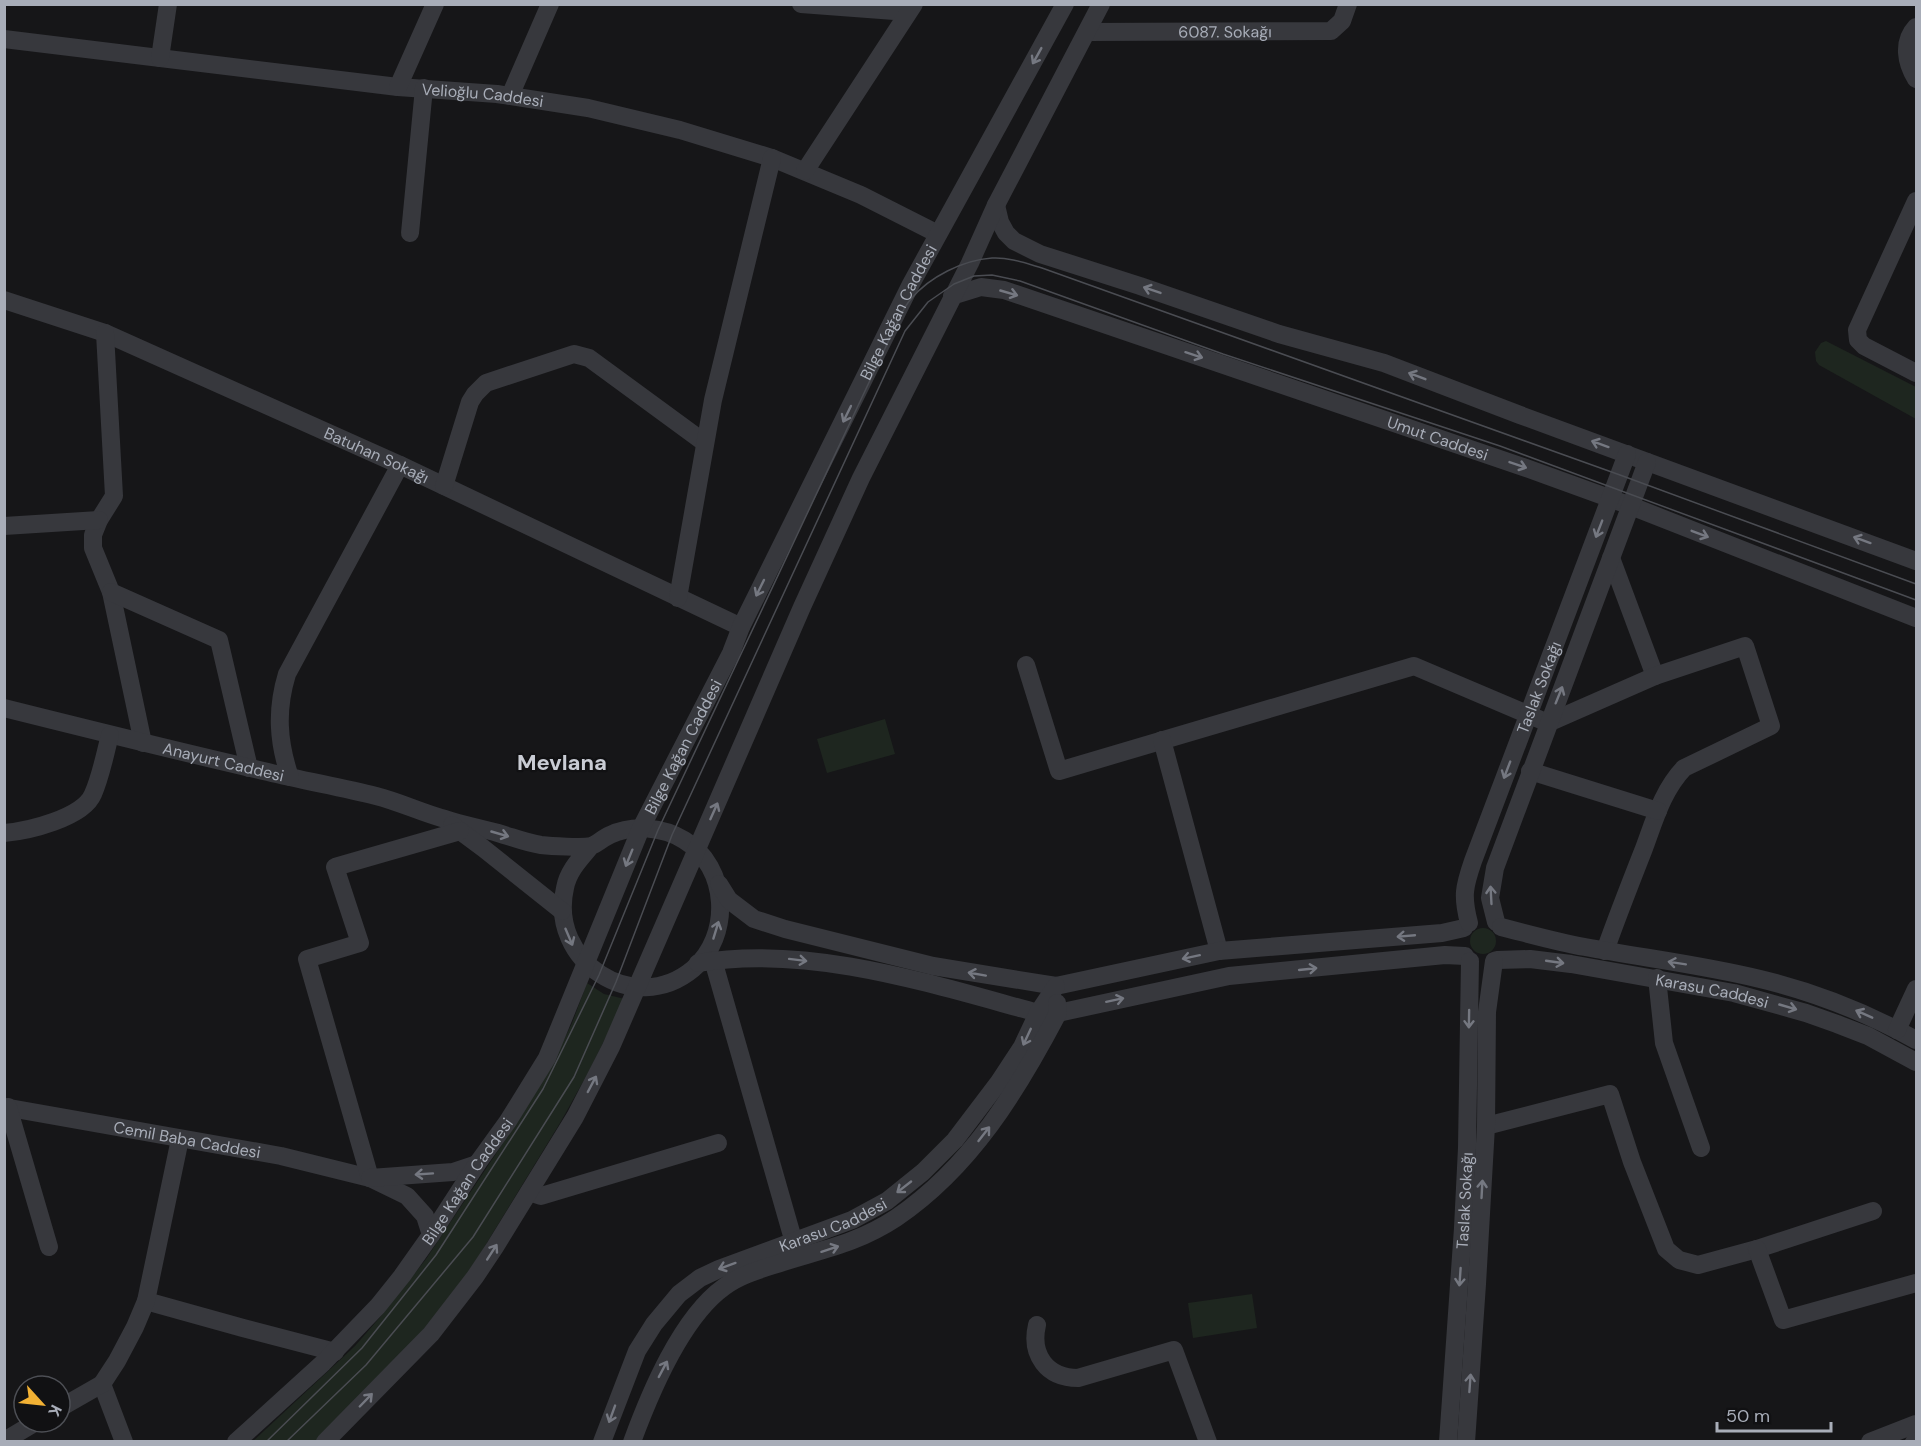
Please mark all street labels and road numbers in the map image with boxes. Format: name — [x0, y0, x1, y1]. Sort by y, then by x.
street label: 6087. Sokağı — [1178, 21, 1272, 43]
street label: Velioğlu Caddesi — [421, 79, 545, 112]
street label: Bilge Kağan Caddesi — [855, 241, 942, 383]
street label: Umut Caddesi — [1384, 411, 1491, 465]
street label: Batuhan Sokağı — [321, 422, 432, 488]
street label: Taslak Sokağı — [1512, 638, 1566, 737]
street label: Bilge Kağan Caddesi — [640, 676, 727, 818]
street label: Anayurt Caddesi — [161, 738, 286, 787]
street label: Karasu Caddesi — [1654, 969, 1771, 1013]
street label: Bilge Kağan Caddesi — [417, 1114, 518, 1249]
street label: Cemil Baba Caddesi — [112, 1117, 262, 1163]
street label: Taslak Sokağı — [1452, 1152, 1478, 1250]
street label: Karasu Caddesi — [776, 1193, 891, 1257]

